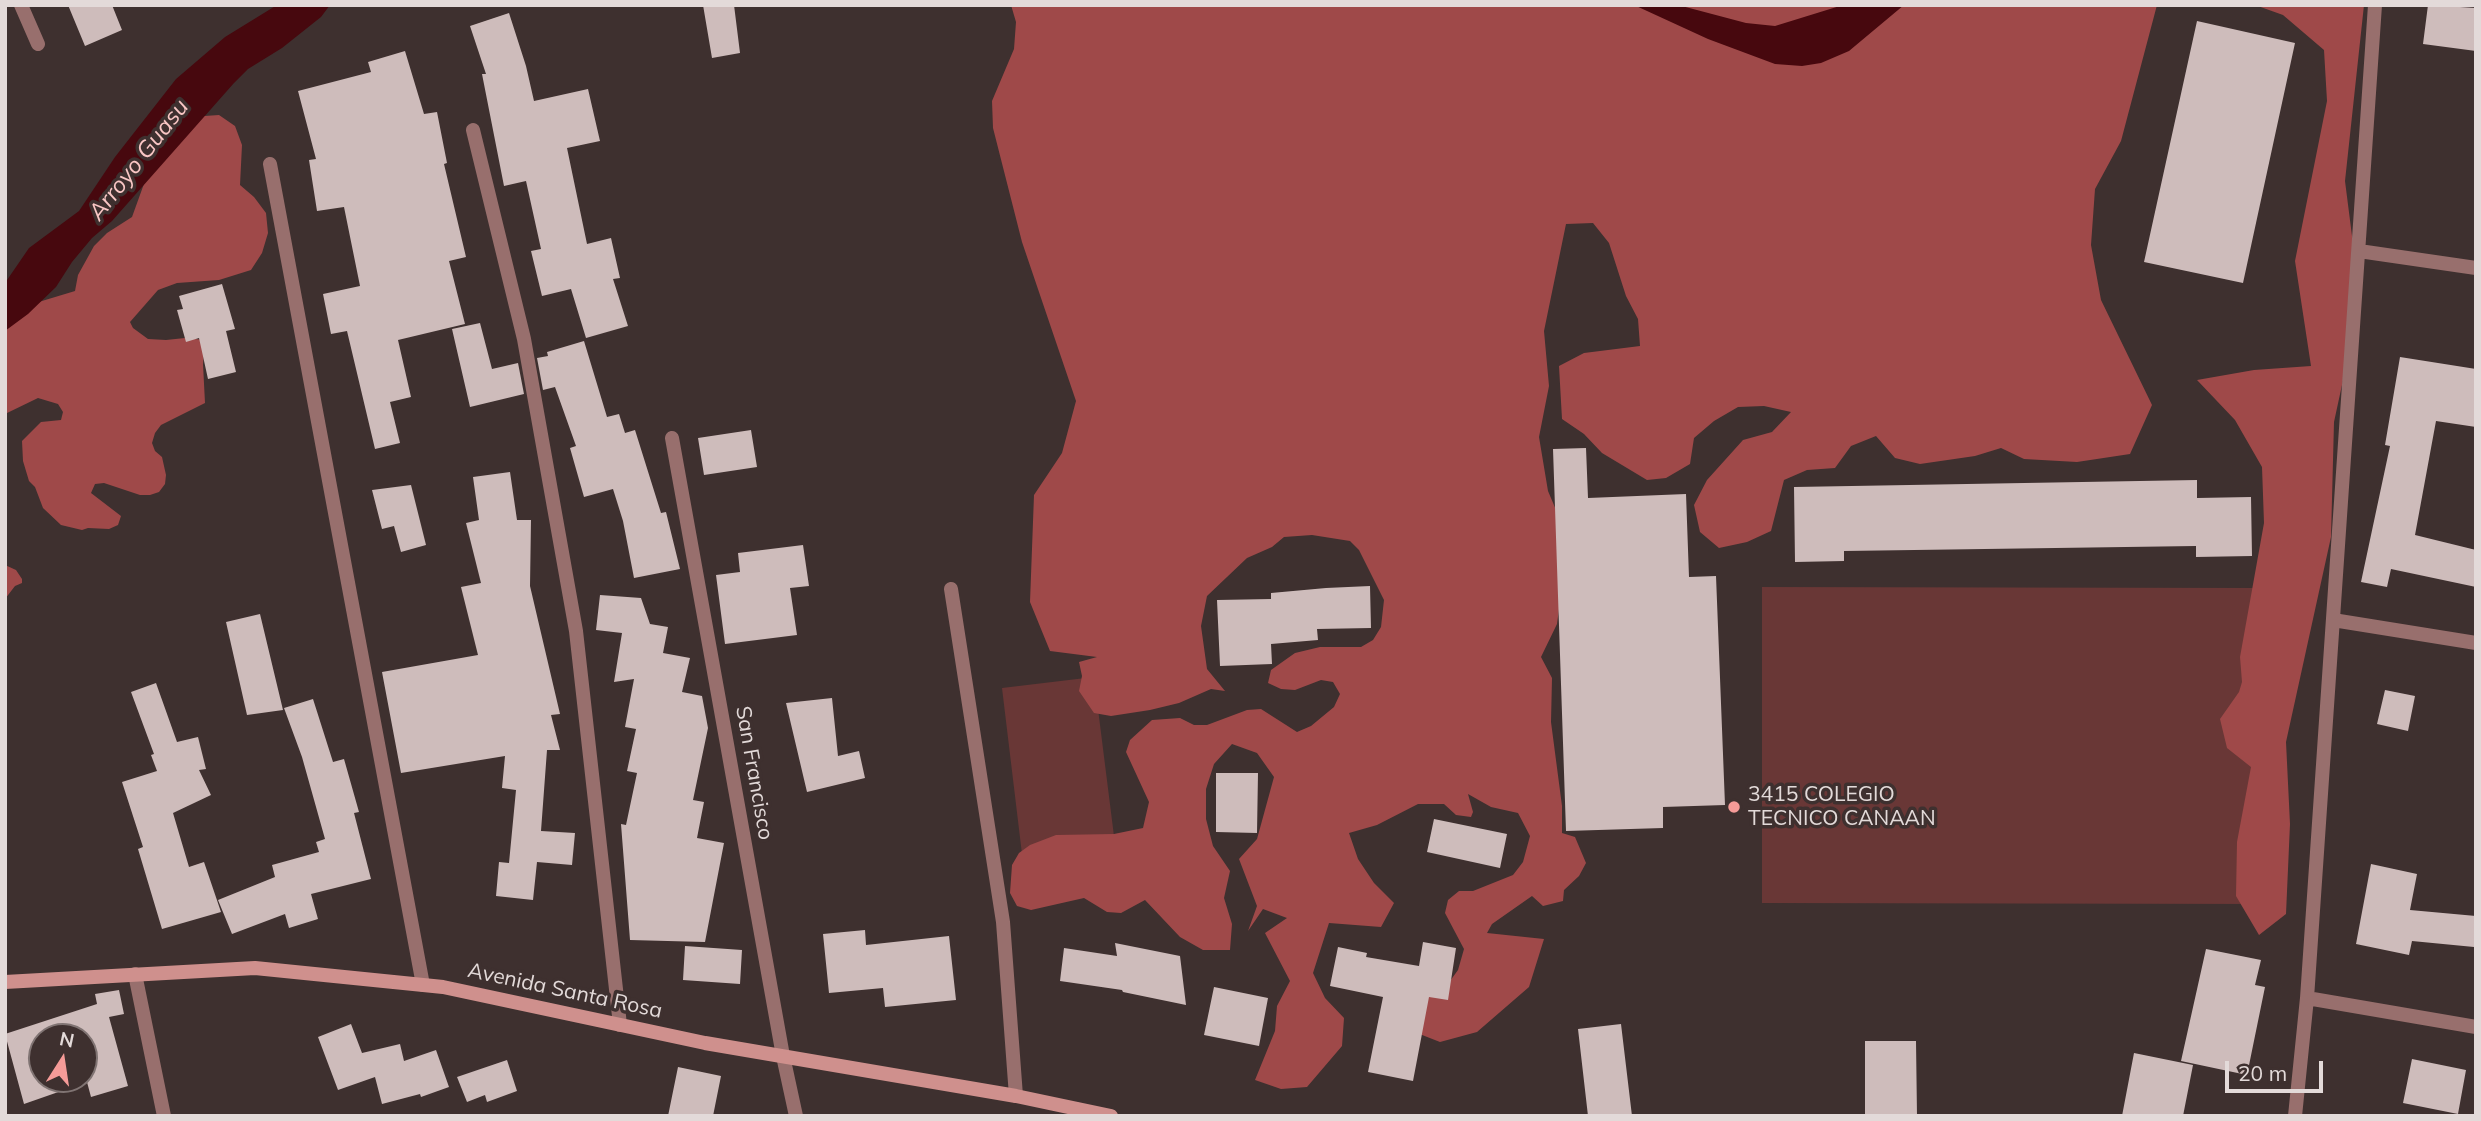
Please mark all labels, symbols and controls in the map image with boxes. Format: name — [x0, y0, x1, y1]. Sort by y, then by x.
water label: Arroyo Guasu — [83, 94, 195, 226]
street label: San Francisco — [730, 704, 778, 842]
place label: 3415 COLEGIO TECNICO CANAAN — [1748, 782, 1936, 832]
marker: 3415 COLEGIO TECNICO CANAAN — [1726, 799, 1742, 815]
street label: Avenida Santa Rosa — [466, 958, 664, 1024]
north arrow — [28, 1023, 98, 1093]
text: N — [57, 1026, 76, 1053]
scale bar — [2229, 1048, 2327, 1092]
text: 20 m — [2238, 1060, 2287, 1086]

